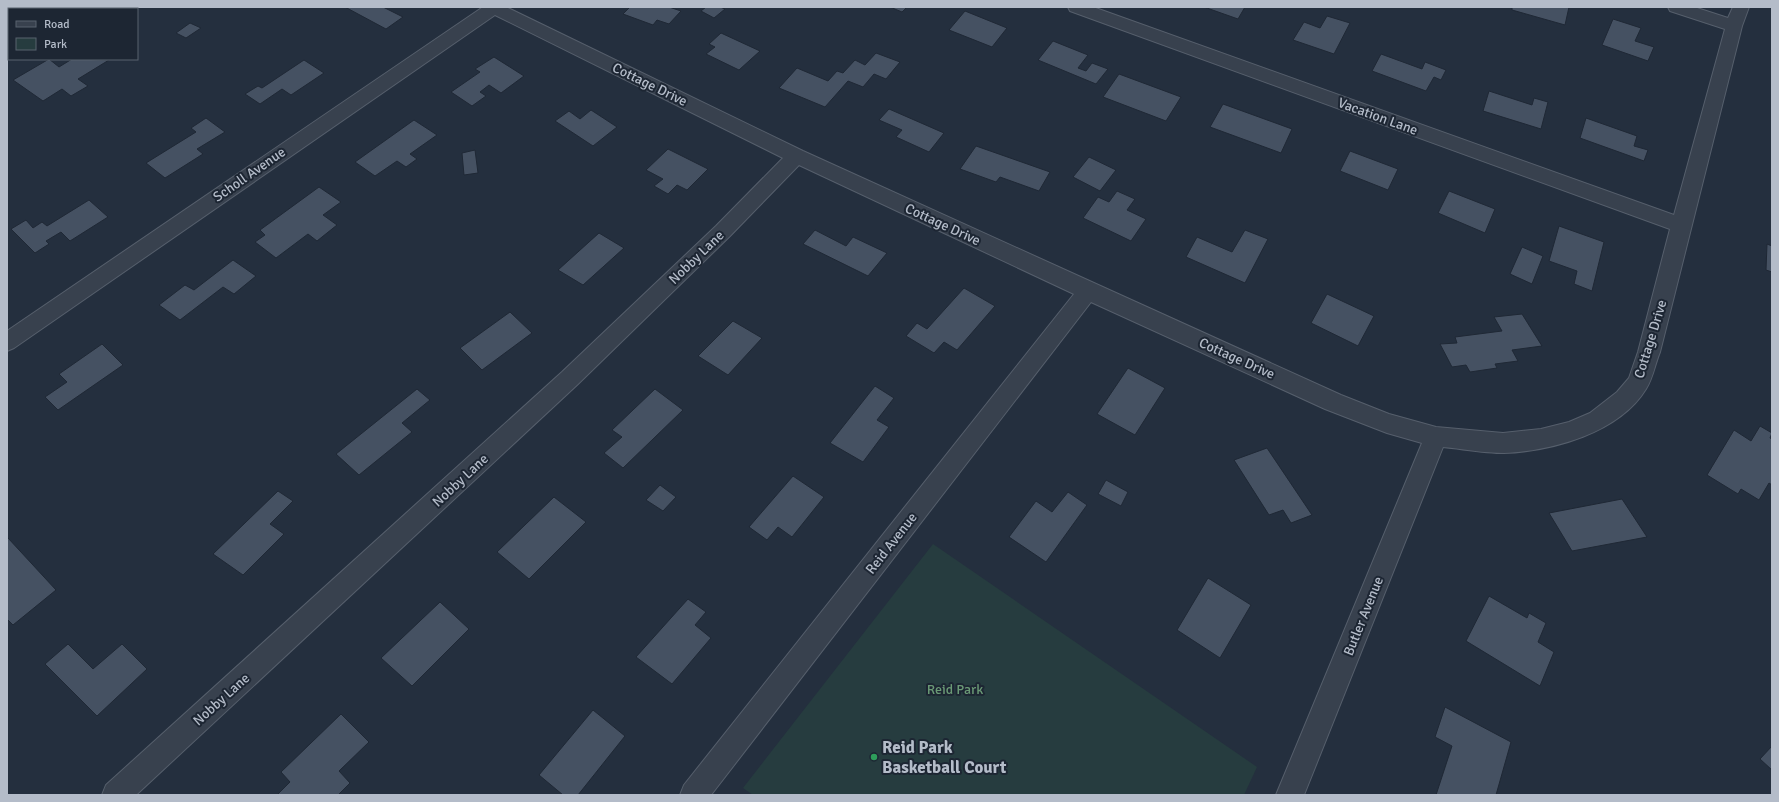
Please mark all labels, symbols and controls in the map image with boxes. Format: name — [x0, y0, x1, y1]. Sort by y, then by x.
legend — [8, 8, 138, 60]
text: Road — [44, 17, 70, 32]
text: Park — [44, 37, 67, 52]
street label: Cottage Drive — [610, 59, 690, 110]
street label: Vacation Lane — [1336, 94, 1420, 139]
street label: Scholl Avenue — [210, 143, 289, 206]
street label: Cottage Drive — [902, 200, 983, 249]
street label: Nobby Lane — [665, 227, 727, 288]
street label: Cottage Drive — [1630, 298, 1670, 380]
street label: Cottage Drive — [1196, 334, 1277, 383]
street label: Nobby Lane — [429, 450, 492, 510]
street label: Reid Avenue — [862, 509, 921, 577]
street label: Butler Avenue — [1340, 574, 1387, 658]
street label: Nobby Lane — [190, 670, 253, 729]
park label: Reid Park — [927, 681, 983, 698]
place label: Reid Park Basketball Court — [882, 737, 1007, 778]
marker: Reid Park Basketball Court — [869, 752, 879, 762]

